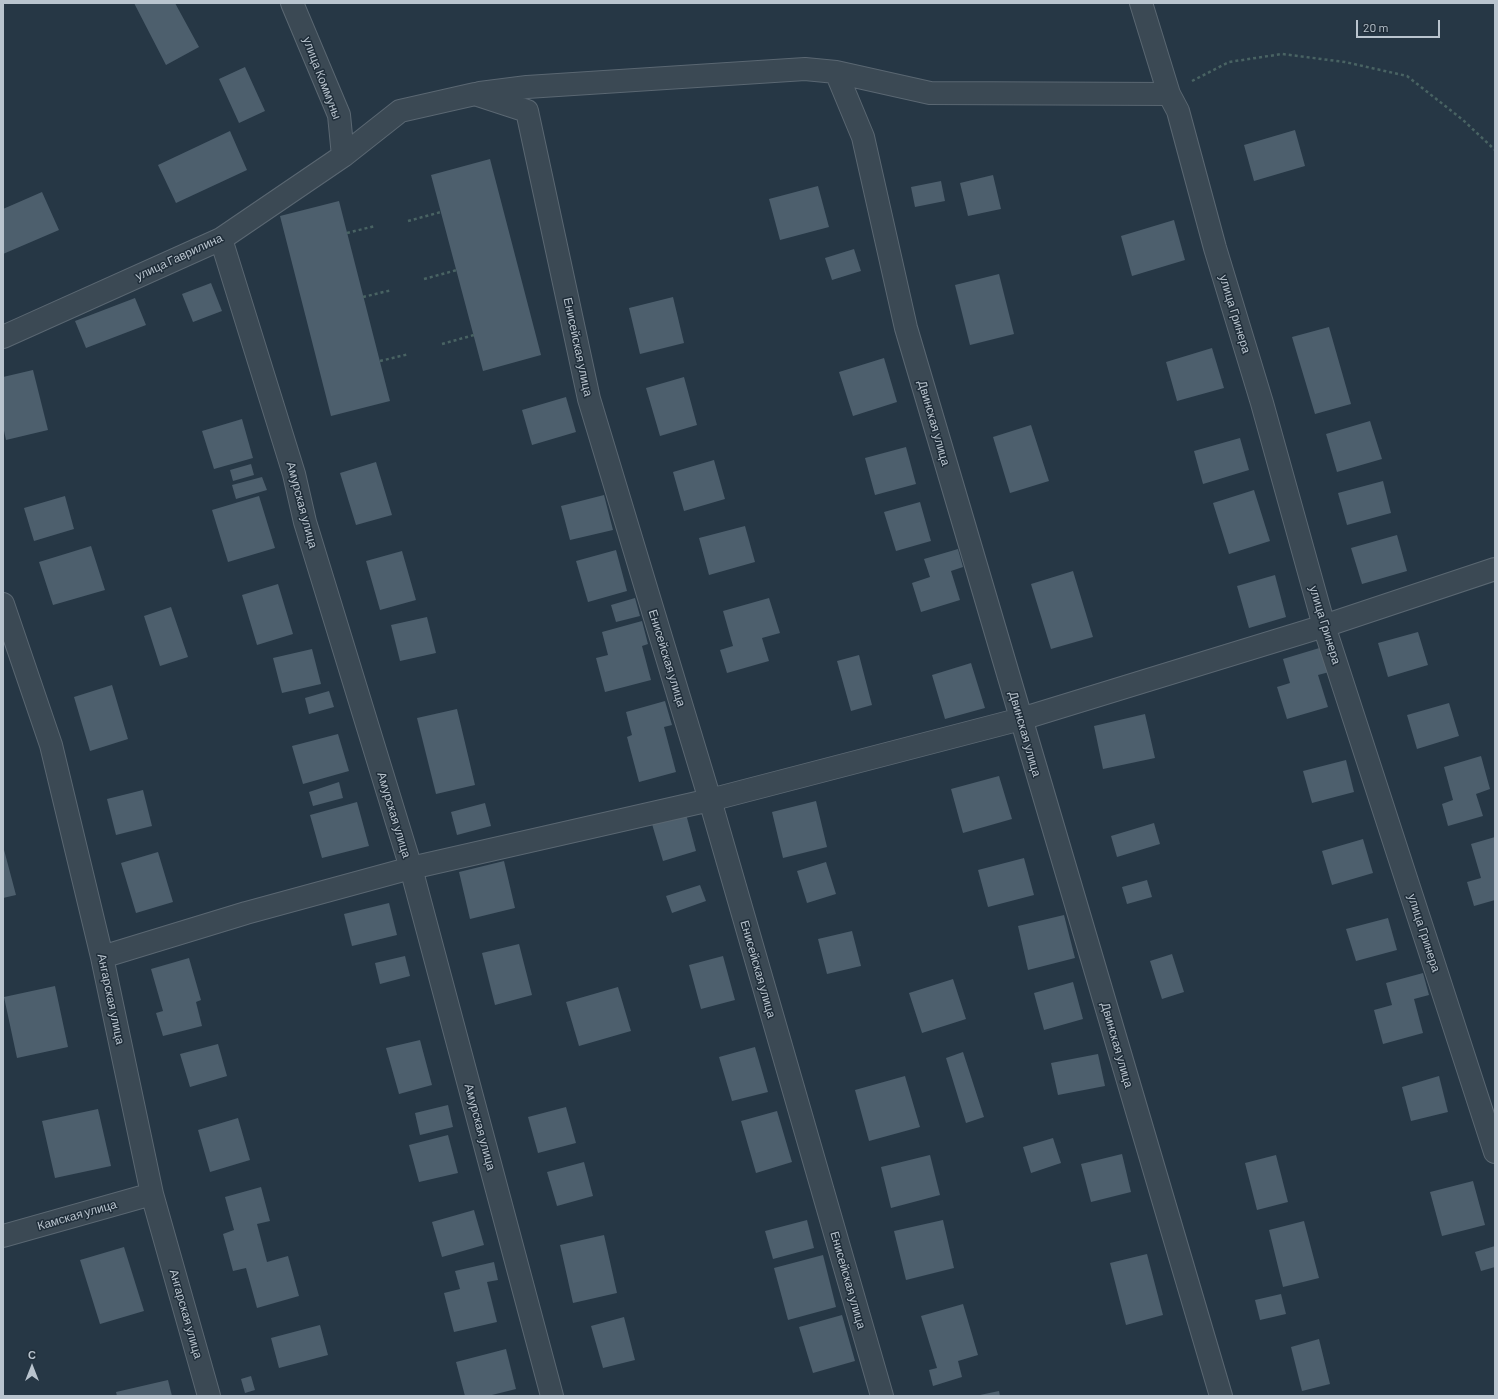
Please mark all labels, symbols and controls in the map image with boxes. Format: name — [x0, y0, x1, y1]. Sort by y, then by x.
scale bar — [1358, 12, 1442, 38]
text: 20 m — [1363, 20, 1389, 34]
street label: улица Коммуны — [300, 35, 344, 121]
street label: улица Гаврилина — [133, 230, 225, 284]
street label: улица Гринера — [1216, 273, 1254, 355]
street label: Енисейская улица — [560, 296, 596, 398]
street label: Двинская улица — [915, 379, 953, 467]
street label: Амурская улица — [284, 460, 320, 550]
street label: улица Гринера — [1306, 584, 1344, 666]
street label: Енисейская улица — [645, 608, 689, 708]
street label: Двинская улица — [1006, 690, 1044, 778]
street label: Амурская улица — [374, 770, 414, 860]
street label: улица Гринера — [1405, 892, 1443, 974]
street label: Енисейская улица — [737, 919, 779, 1019]
street label: Ангарская улица — [94, 952, 128, 1046]
street label: Двинская улица — [1098, 1001, 1136, 1089]
street label: Амурская улица — [462, 1082, 498, 1172]
street label: Камская улица — [36, 1197, 118, 1233]
street label: Енисейская улица — [827, 1230, 869, 1330]
street label: Ангарская улица — [166, 1268, 206, 1360]
north arrow — [12, 1347, 52, 1387]
text: С — [28, 1348, 36, 1361]

